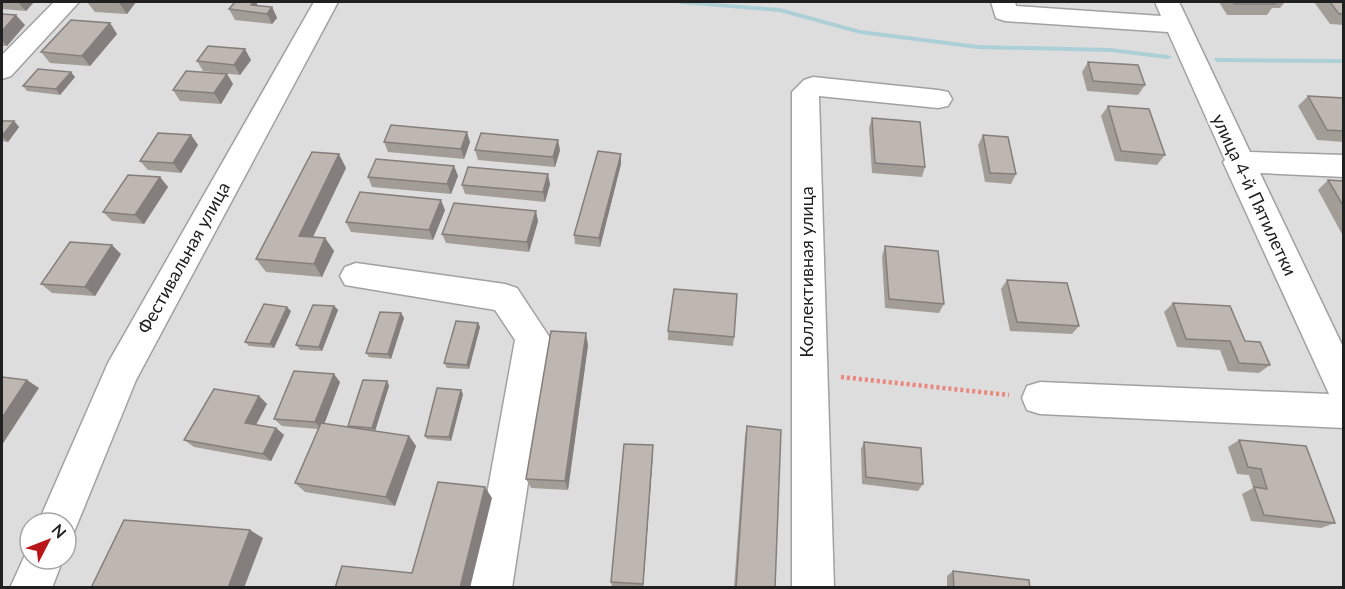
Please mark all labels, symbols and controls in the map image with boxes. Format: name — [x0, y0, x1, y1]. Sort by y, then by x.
street label: улица 4-й Пятилетки — [1208, 110, 1302, 279]
street label: Фестивальная улица — [132, 178, 234, 337]
street label: Коллективная улица — [795, 186, 817, 358]
north arrow — [18, 511, 78, 571]
text: N — [48, 520, 71, 542]

